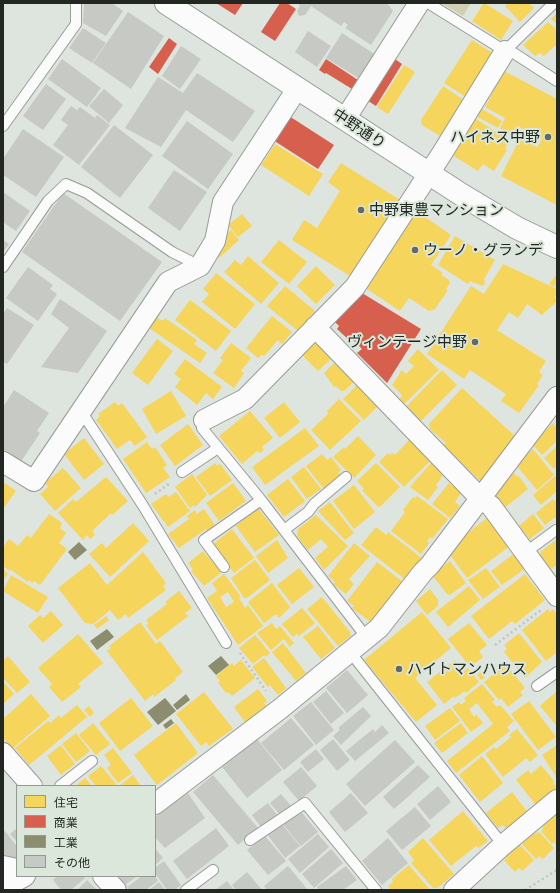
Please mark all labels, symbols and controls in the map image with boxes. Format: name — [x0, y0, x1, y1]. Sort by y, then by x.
street label: 中野通り — [329, 105, 389, 153]
place label: ハイネス中野 — [450, 128, 540, 146]
marker: ハイネス中野 — [543, 132, 553, 142]
place label: 中野東豊マンション — [369, 201, 504, 219]
marker: 中野東豊マンション — [356, 205, 366, 215]
place label: ウーノ・グランデ — [423, 241, 543, 259]
marker: ウーノ・グランデ — [410, 245, 420, 255]
place label: ヴィンテージ中野 — [347, 333, 467, 351]
marker: ヴィンテージ中野 — [470, 337, 480, 347]
place label: ハイトマンハウス — [407, 660, 527, 678]
marker: ハイトマンハウス — [394, 664, 404, 674]
legend — [16, 785, 156, 877]
text: 住宅 — [54, 795, 78, 810]
text: 商業 — [54, 815, 78, 830]
text: 工業 — [54, 835, 78, 850]
text: その他 — [54, 855, 90, 870]

